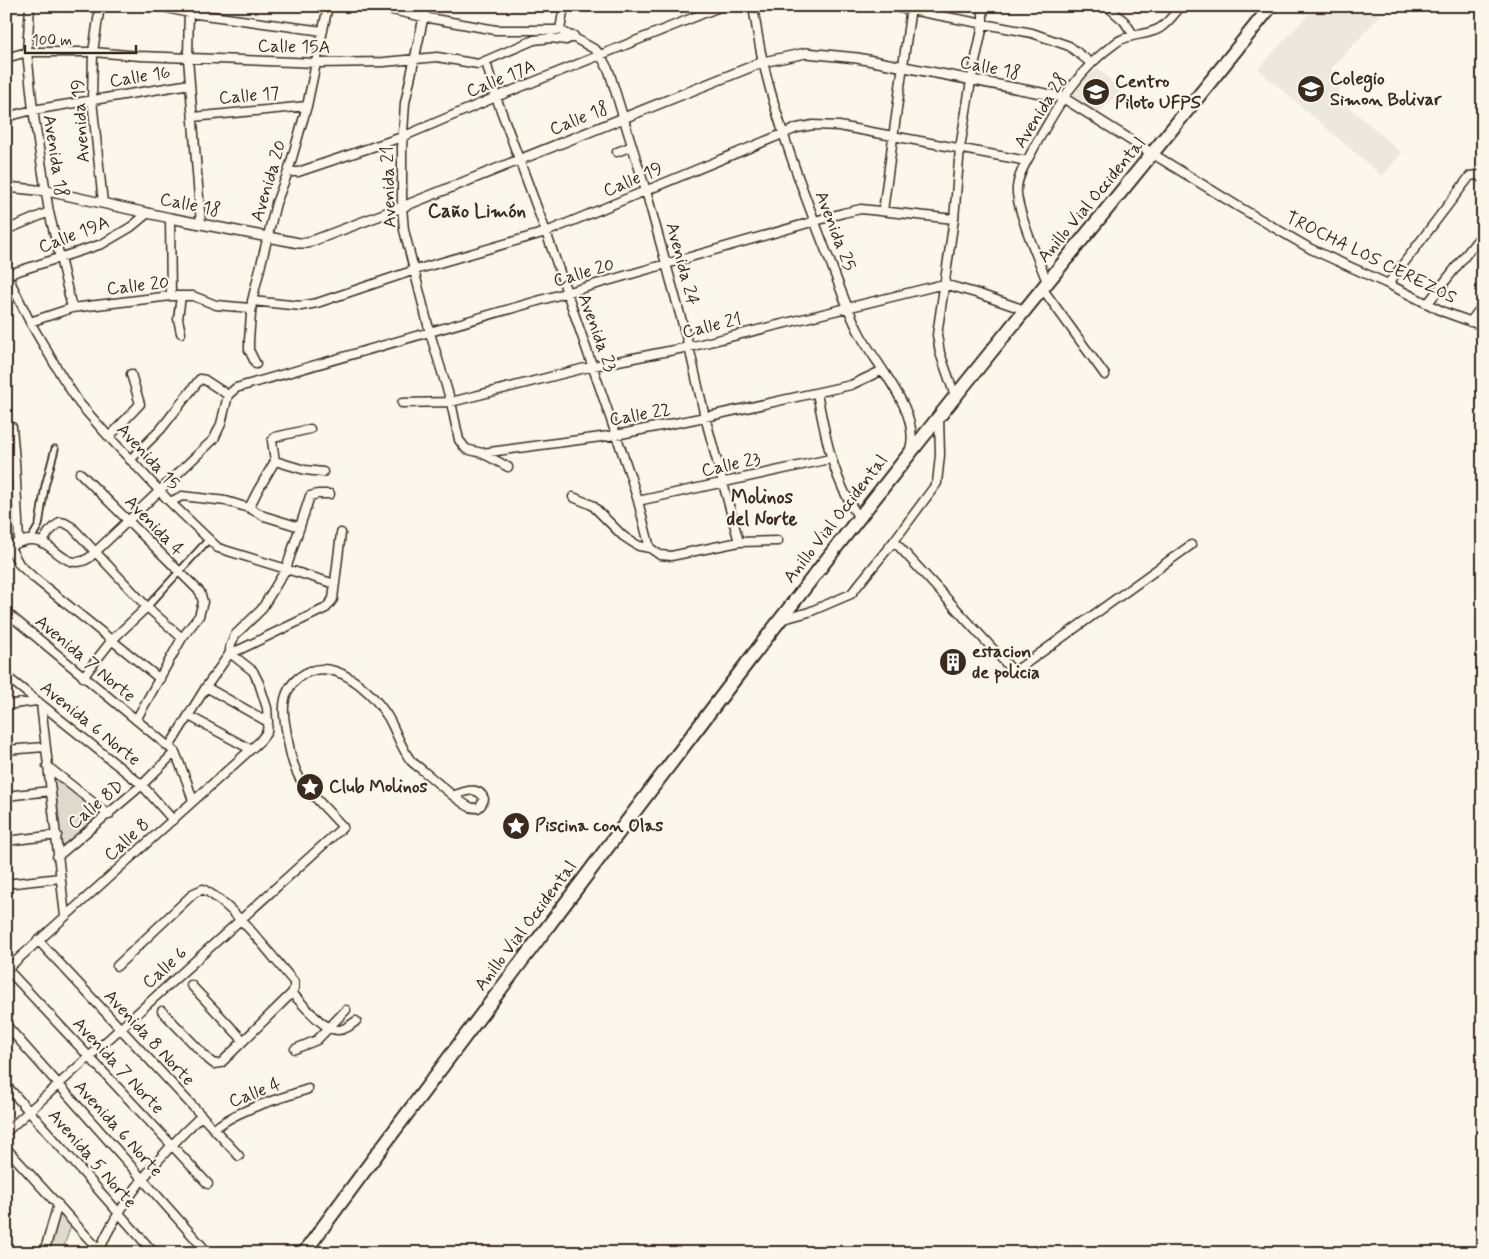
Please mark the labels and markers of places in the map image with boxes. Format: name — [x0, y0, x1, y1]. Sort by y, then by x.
place label: Colegio Simon Bolivar — [1330, 67, 1442, 112]
place label: Centro Piloto UFPS — [1115, 70, 1202, 115]
school or university icon: Colegio Simon Bolivar — [1296, 74, 1326, 104]
school or university icon: Centro Piloto UFPS — [1081, 77, 1111, 107]
place label: estacion de policia — [972, 640, 1040, 685]
building icon: estacion de policia — [938, 647, 968, 677]
place icon: Club Molinos — [295, 772, 325, 802]
place label: Club Molinos — [329, 775, 428, 799]
place icon: Piscina con Olas — [501, 811, 531, 841]
place label: Piscina con Olas — [535, 814, 663, 838]

